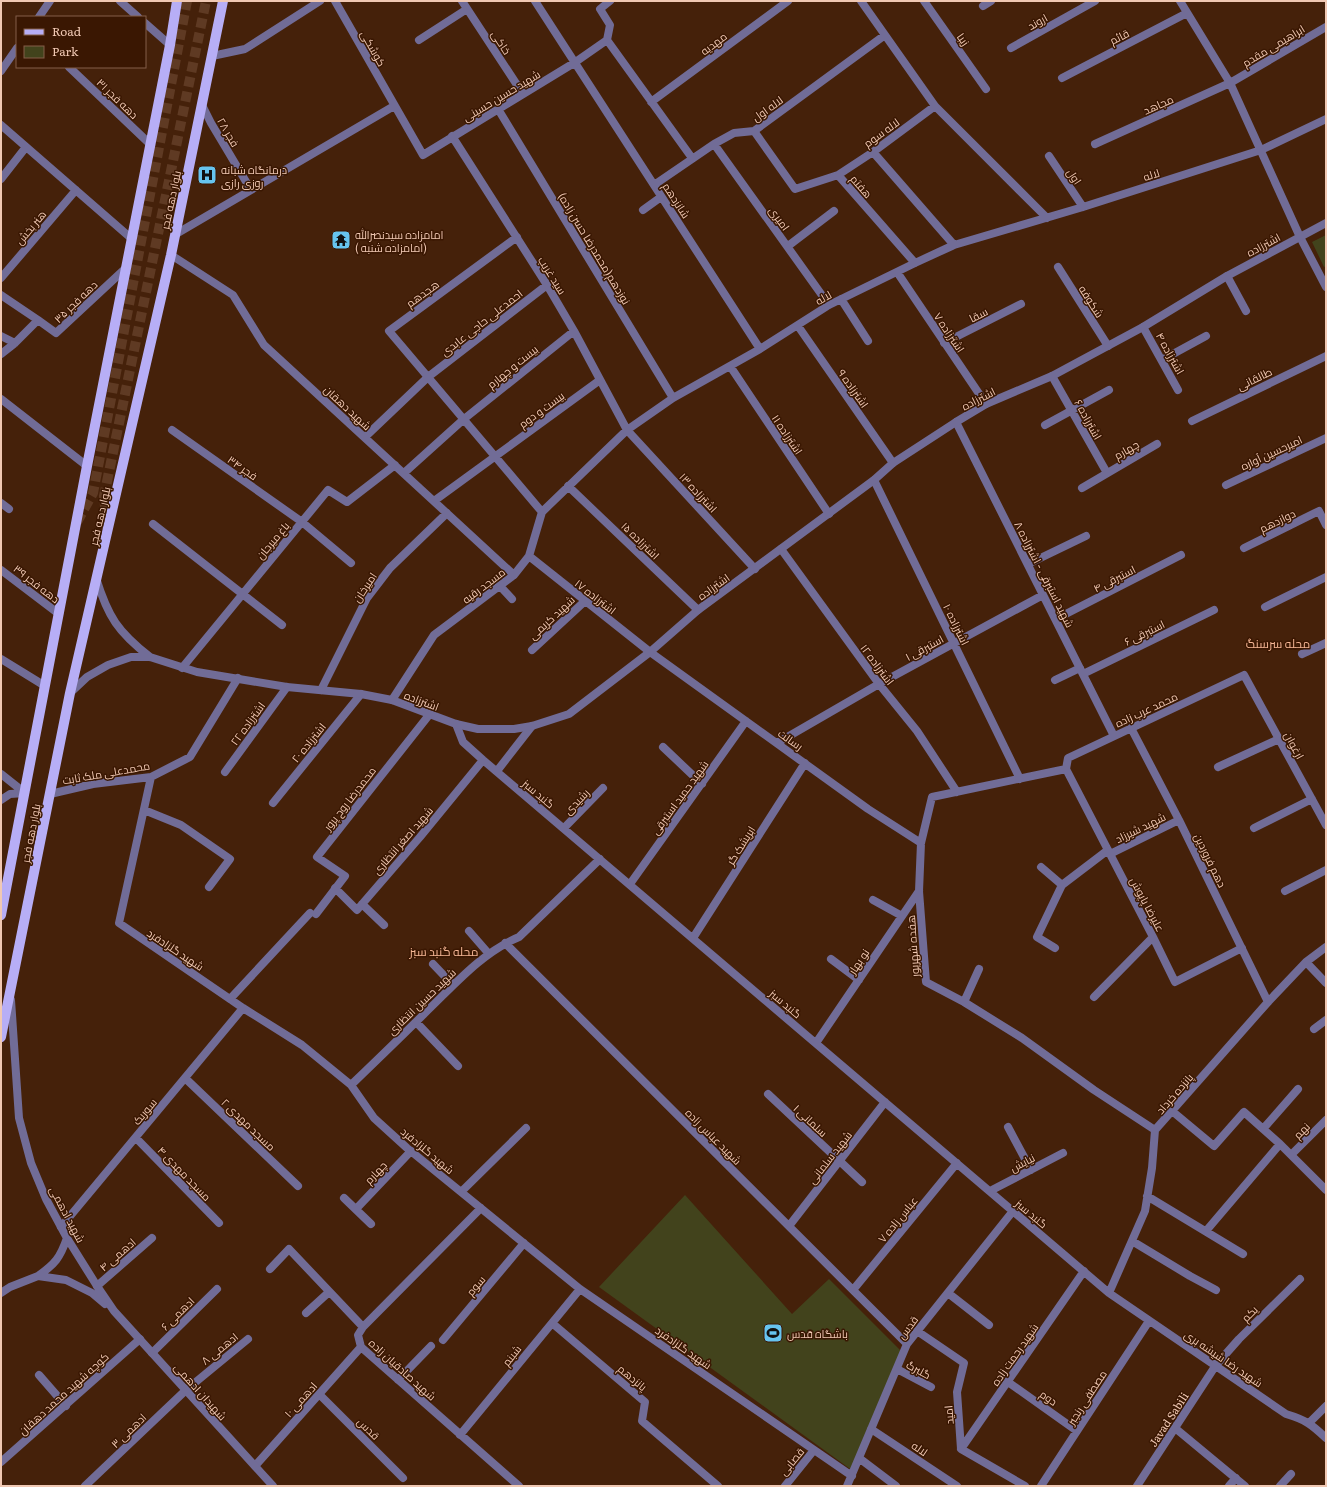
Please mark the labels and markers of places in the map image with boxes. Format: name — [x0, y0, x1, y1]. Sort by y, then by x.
place label: درمانگاه شبانه روزی رازی — [221, 161, 287, 190]
hospital icon: درمانگاه شبانه روزی رازی — [196, 164, 218, 186]
place label: امامزاده سیدنصرالله ( امامزاده شنبه) — [355, 226, 444, 255]
temple icon: امامزاده سیدنصرالله ( امامزاده شنبه) — [330, 229, 352, 251]
sports icon: باشگاه قدس — [762, 1322, 784, 1344]
place label: باشگاه قدس — [787, 1325, 848, 1341]

